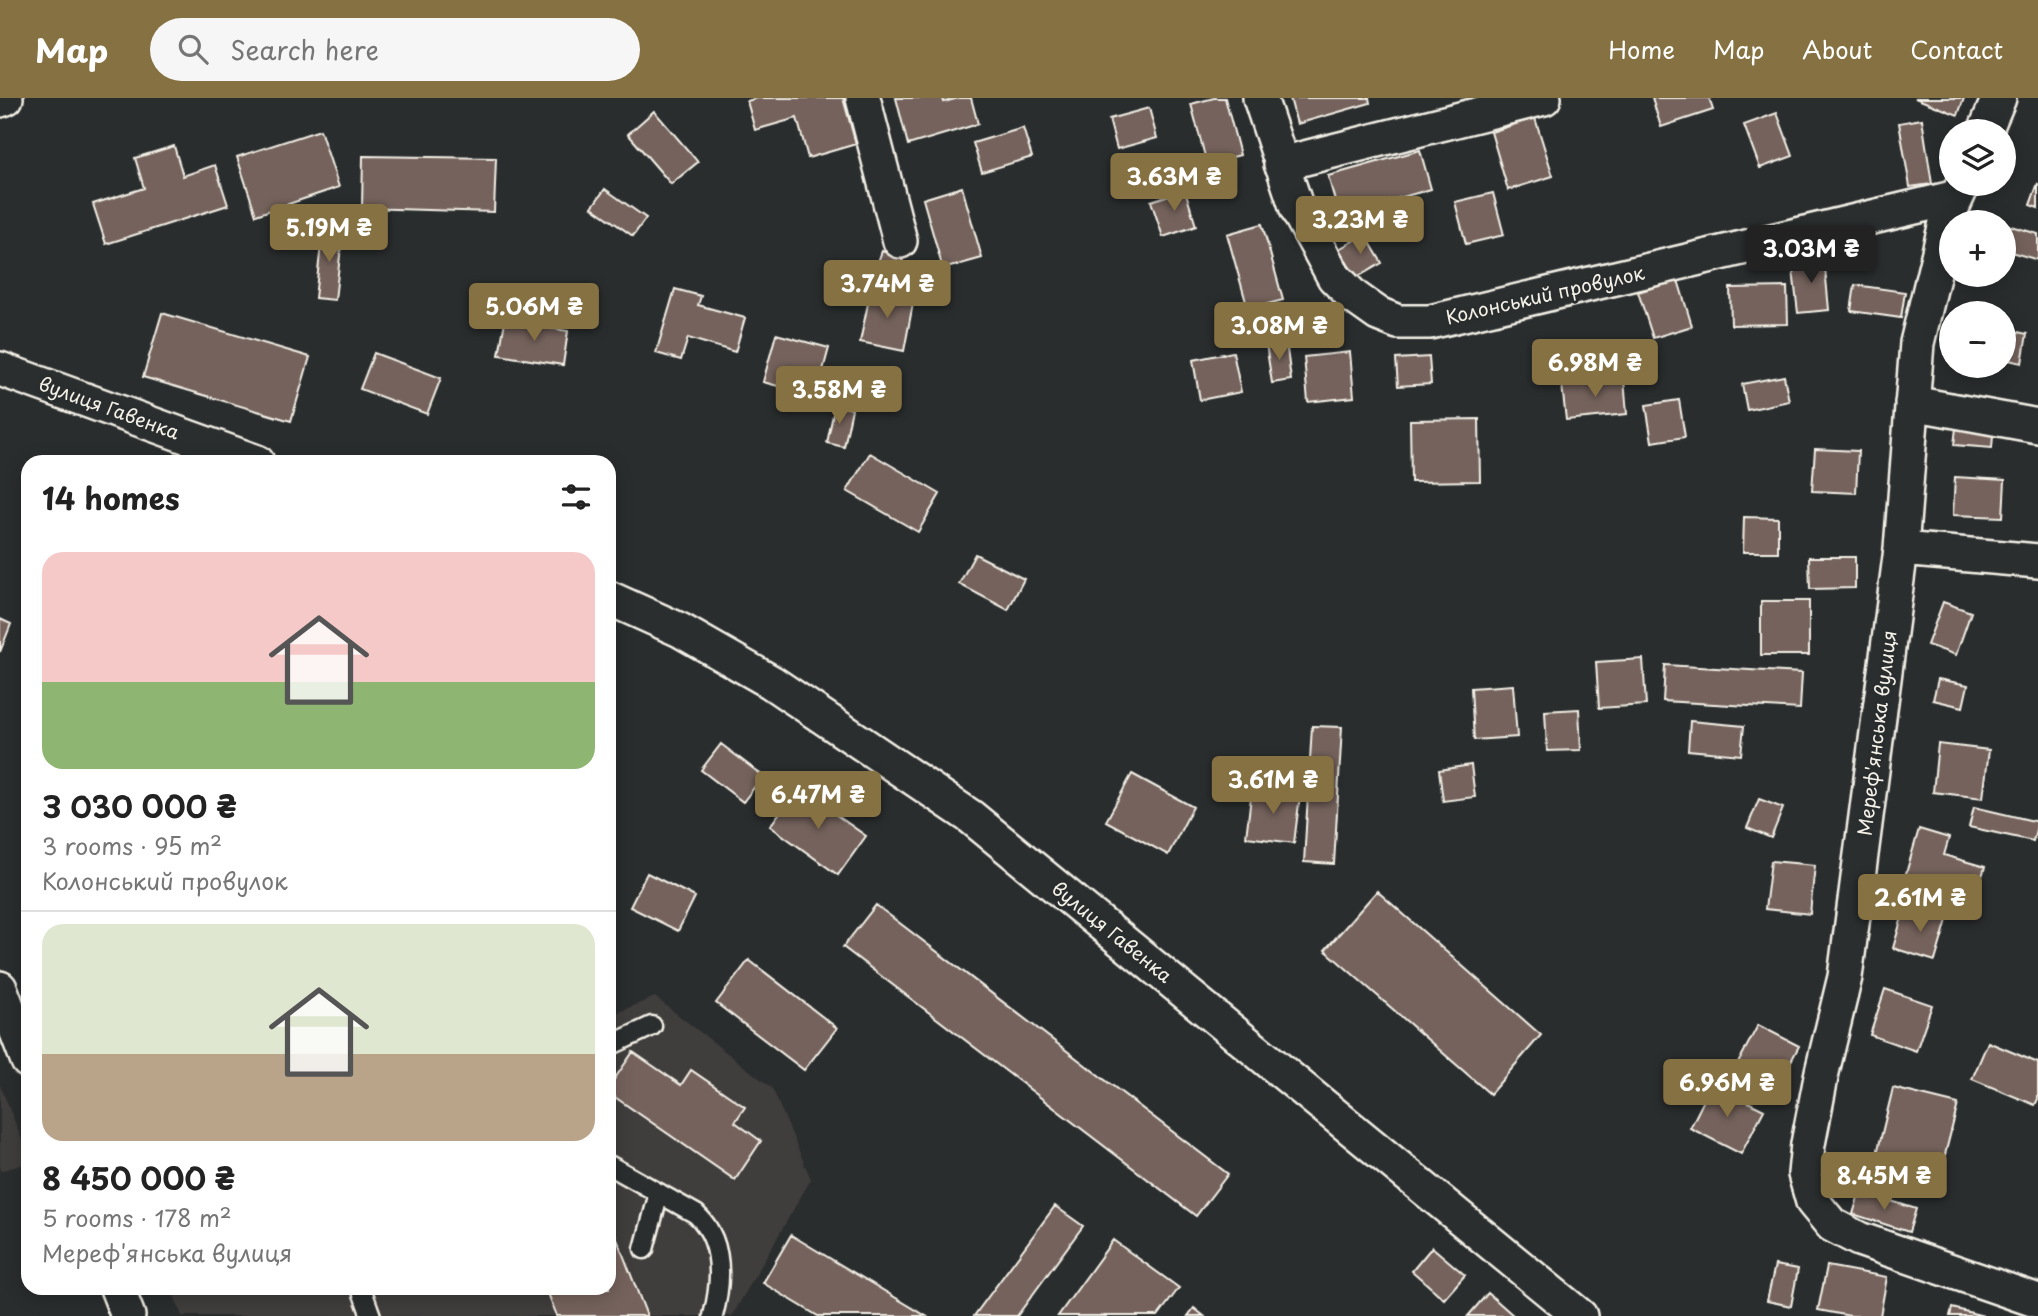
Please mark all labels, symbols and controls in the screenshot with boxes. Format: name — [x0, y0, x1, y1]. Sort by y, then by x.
search box — [150, 18, 640, 81]
text: Map — [35, 24, 108, 74]
icon: search — [174, 30, 212, 68]
text: Search here — [230, 30, 379, 69]
text: Home — [1608, 31, 1675, 67]
text: Map — [1713, 31, 1764, 67]
text: About — [1802, 31, 1872, 67]
text: Contact — [1910, 31, 2003, 67]
map controls — [1939, 119, 2016, 378]
button: layers — [1939, 119, 2016, 196]
pin: 3.63M ₴ — [1109, 153, 1239, 213]
text: 3.63M ₴ — [1126, 158, 1222, 193]
pin: 3.23M ₴ — [1295, 197, 1425, 256]
text: 3.23M ₴ — [1312, 201, 1408, 236]
pin: 5.19M ₴ — [264, 204, 394, 264]
text: 5.19M ₴ — [286, 209, 372, 244]
button: + — [1939, 210, 2016, 287]
pin: 3.03M ₴ — [1746, 226, 1876, 285]
text: 3.03M ₴ — [1762, 230, 1860, 265]
street label: Колонський провулок — [1443, 257, 1647, 330]
pin: 3.74M ₴ — [822, 260, 952, 320]
text: 3.74M ₴ — [840, 265, 934, 300]
pin: 5.06M ₴ — [469, 284, 599, 343]
text: 5.06M ₴ — [485, 288, 583, 323]
button: − — [1939, 301, 2016, 378]
pin: 3.08M ₴ — [1214, 302, 1344, 362]
text: 3.08M ₴ — [1230, 307, 1328, 342]
pin: 6.98M ₴ — [1530, 340, 1660, 399]
text: 6.98M ₴ — [1548, 344, 1642, 379]
pin: 3.58M ₴ — [774, 366, 904, 426]
street label: вулиця Гавенка — [35, 369, 184, 446]
text: 3.58M ₴ — [792, 371, 886, 406]
text: 14 homes — [42, 475, 180, 520]
icon: filters — [557, 478, 595, 516]
icon: home — [256, 597, 382, 723]
street label: Мереф'янська вулиця — [1850, 629, 1903, 837]
pin: 3.61M ₴ — [1208, 756, 1338, 816]
text: 3.61M ₴ — [1228, 761, 1318, 796]
pin: 6.47M ₴ — [753, 772, 883, 831]
text: 6.47M ₴ — [771, 776, 865, 811]
text: 3 030 000 ₴ — [42, 783, 237, 828]
text: 3 rooms · 95 m² — [42, 828, 222, 863]
text: Колонський провулок — [42, 863, 288, 898]
street label: вулиця Гавенка — [1046, 874, 1179, 989]
pin: 2.61M ₴ — [1855, 874, 1985, 934]
text: 2.61M ₴ — [1874, 879, 1966, 914]
icon: home — [256, 969, 382, 1095]
pin: 6.96M ₴ — [1662, 1060, 1792, 1119]
text: 6.96M ₴ — [1679, 1064, 1775, 1099]
pin: 8.45M ₴ — [1819, 1152, 1949, 1212]
text: 8 450 000 ₴ — [42, 1155, 235, 1200]
text: 8.45M ₴ — [1837, 1157, 1931, 1192]
text: 5 rooms · 178 m² — [42, 1200, 232, 1235]
text: Мереф'янська вулиця — [42, 1235, 292, 1270]

